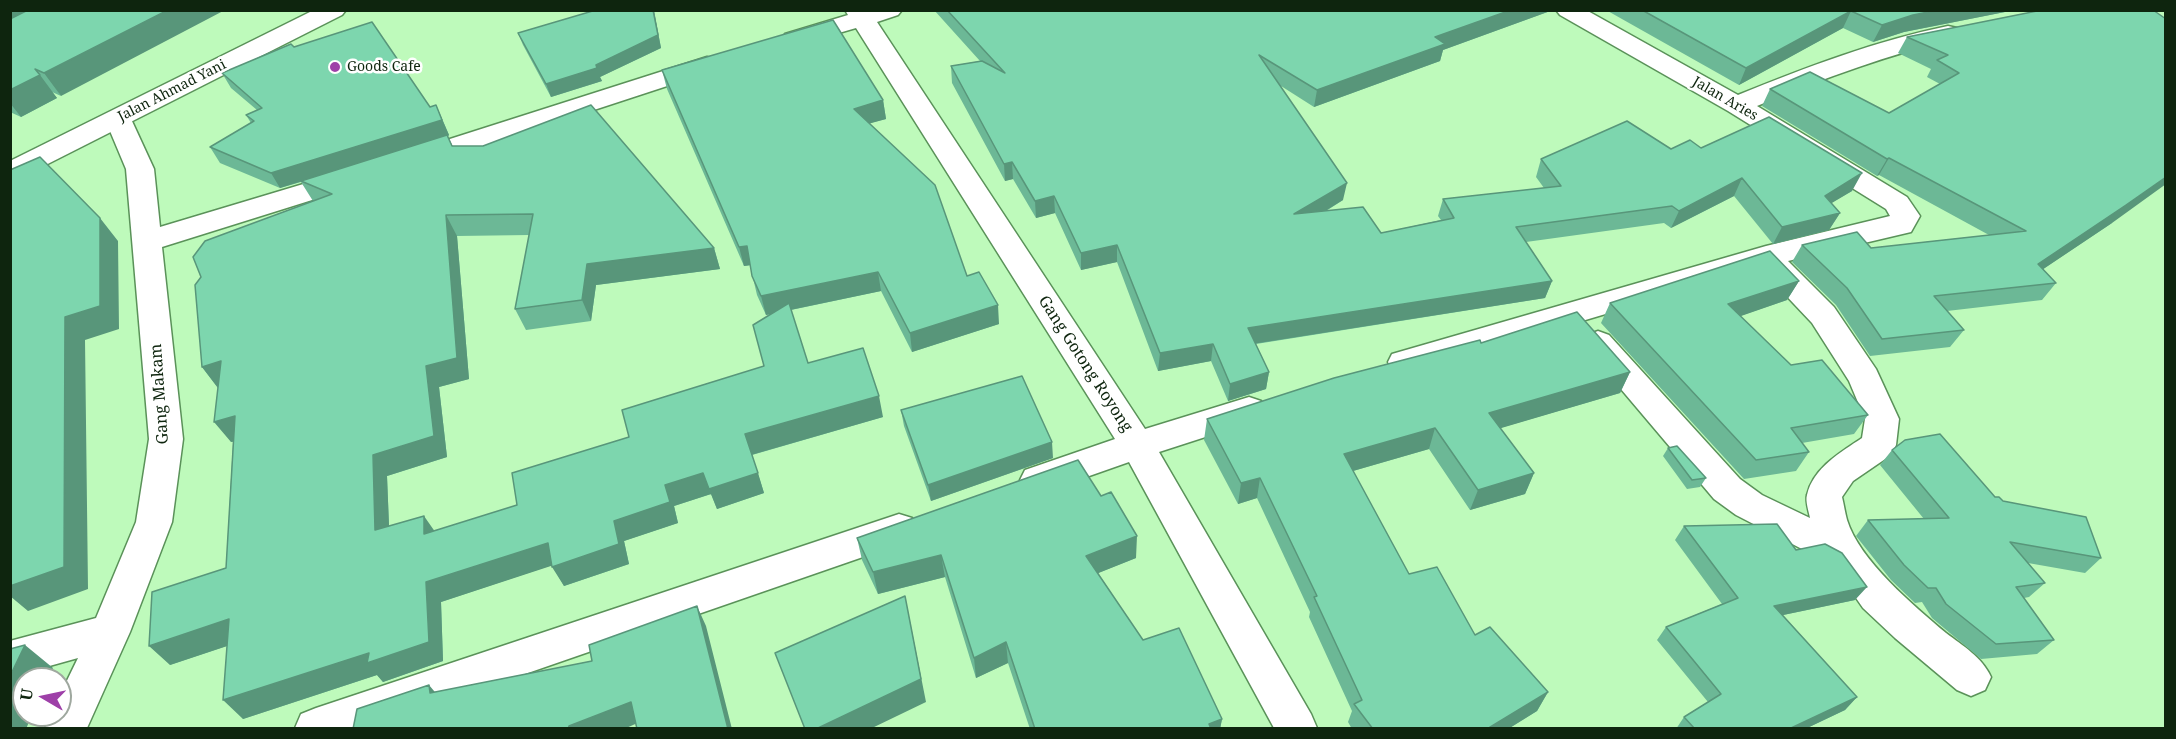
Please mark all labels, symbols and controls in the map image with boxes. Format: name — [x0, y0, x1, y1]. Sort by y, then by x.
street label: Jalan Ahmad Yani — [115, 56, 229, 126]
place label: Goods Cafe — [347, 59, 421, 75]
marker: Goods Cafe — [328, 60, 342, 74]
street label: Jalan Aries — [1689, 74, 1761, 124]
street label: Gang Gotong Royong — [1034, 292, 1136, 436]
street label: Gang Makam — [147, 343, 173, 445]
north arrow — [12, 667, 72, 727]
text: U — [14, 687, 38, 702]

